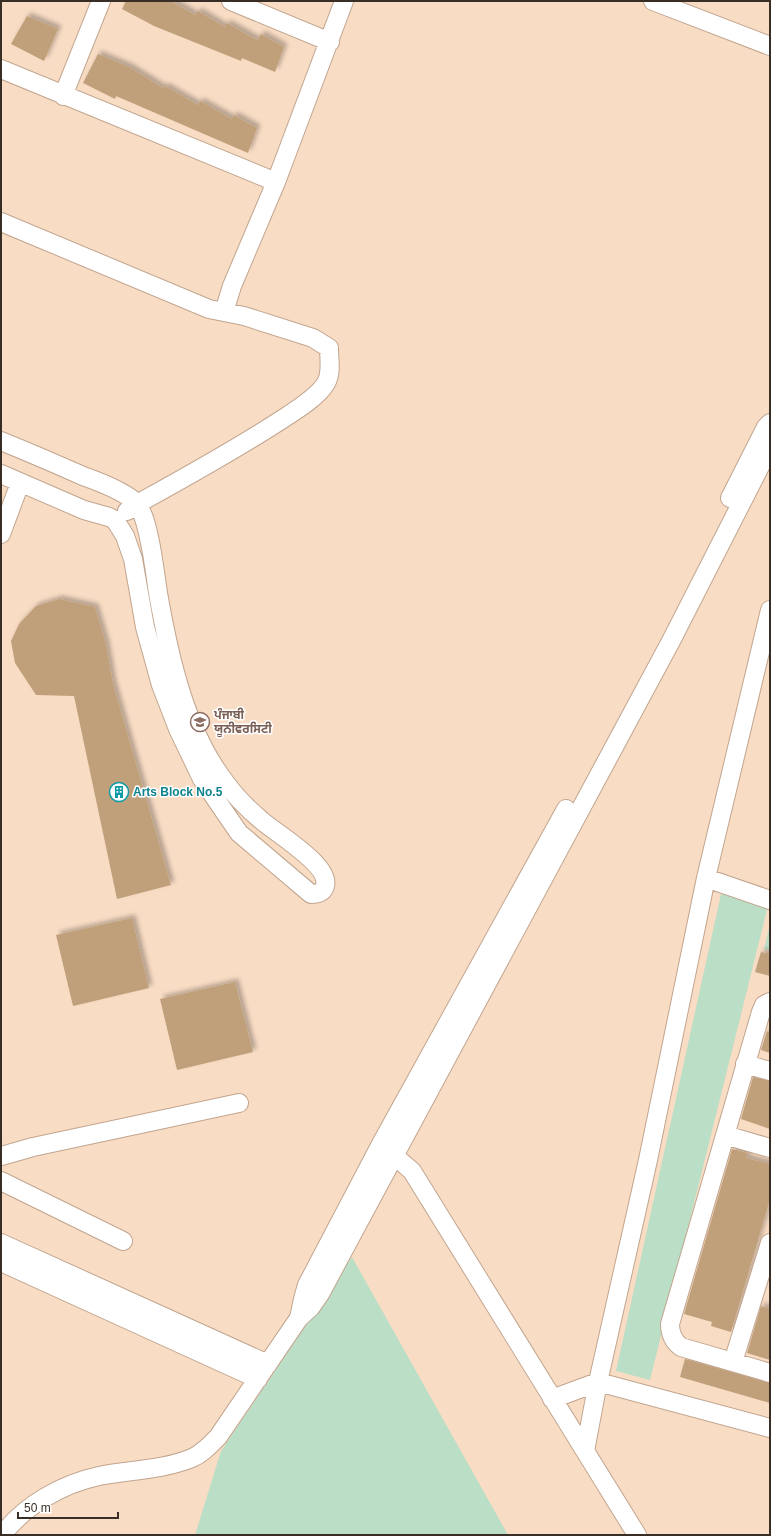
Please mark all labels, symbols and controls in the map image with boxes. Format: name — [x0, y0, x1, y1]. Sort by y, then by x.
place label: ਪੰਜਾਬੀ ਯੂਨੀਵਰਸਿਟੀ — [213, 707, 272, 738]
school or university icon: ਪੰਜਾਬੀ ਯੂਨੀਵਰਸਿਟੀ — [189, 711, 211, 733]
building icon: Arts Block No.5 — [108, 781, 130, 803]
place label: Arts Block No.5 — [133, 785, 223, 799]
scale bar — [18, 1494, 118, 1520]
text: 50 m — [24, 1501, 51, 1515]

